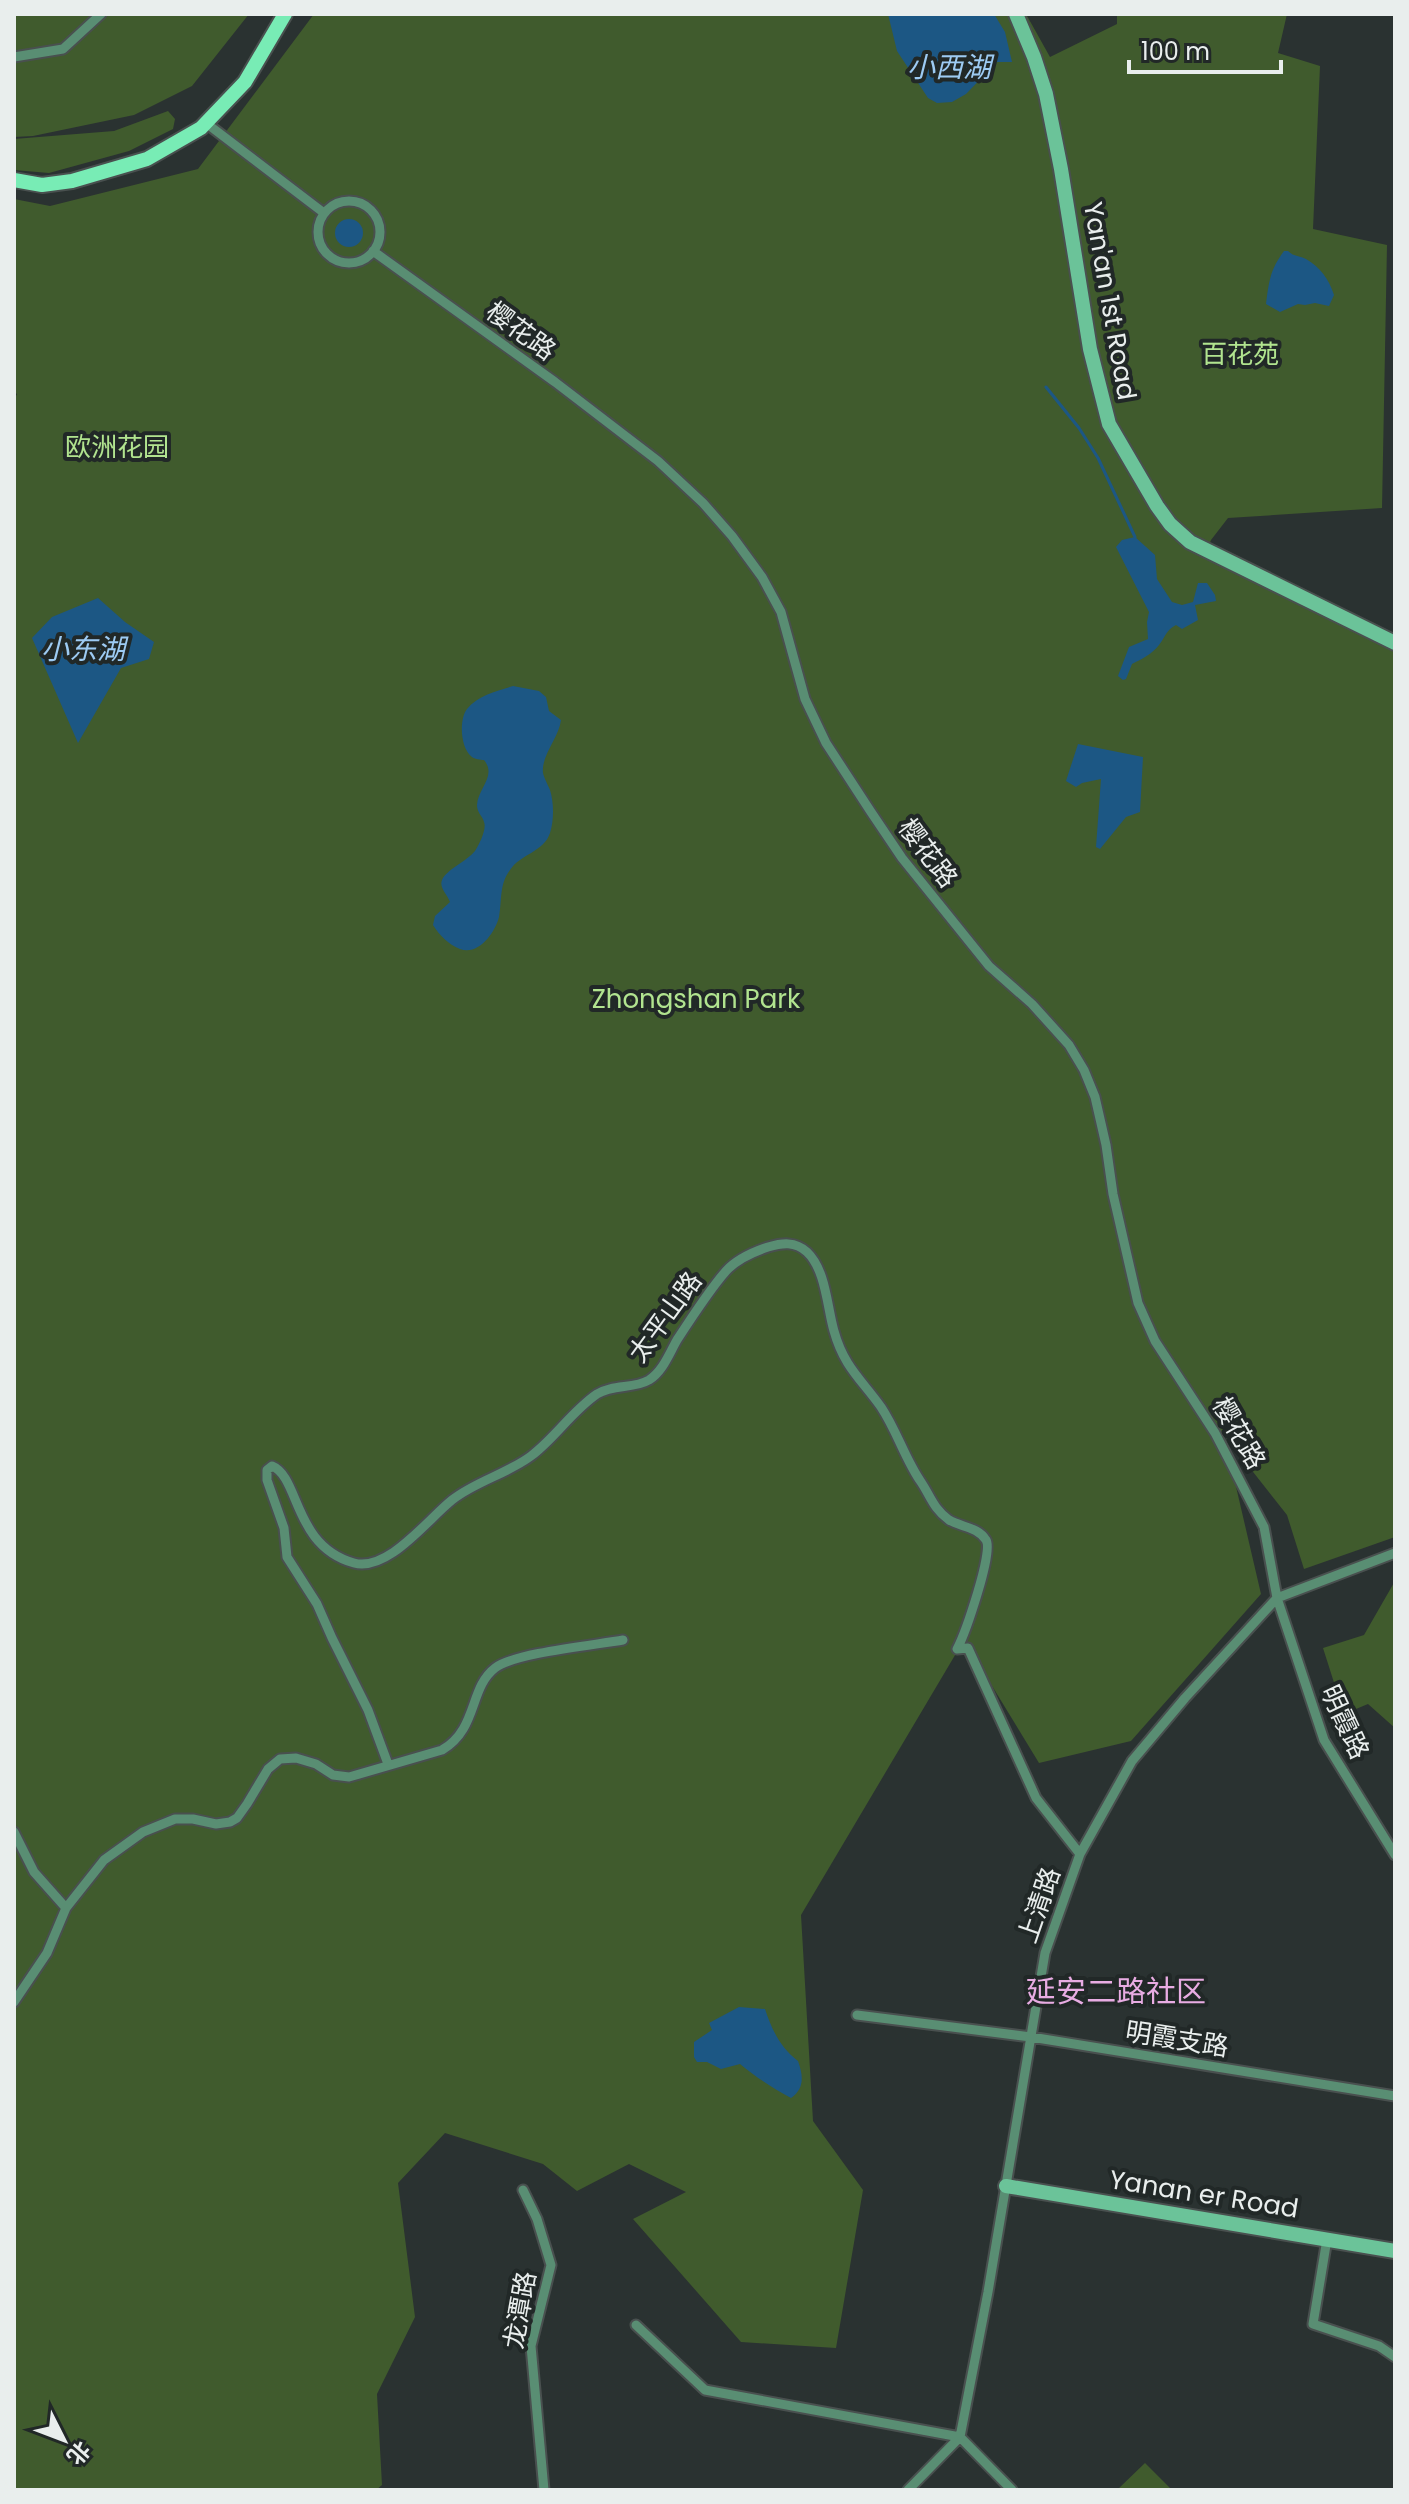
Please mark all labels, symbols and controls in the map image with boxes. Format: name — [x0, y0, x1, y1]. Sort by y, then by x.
scale bar — [1129, 24, 1281, 74]
text: 100 m — [1141, 35, 1210, 68]
water label: 小西湖 — [907, 48, 995, 87]
street label: Yan'an 1st Road — [1075, 199, 1145, 403]
street label: 樱花路 — [479, 294, 563, 368]
park label: 百花苑 — [1201, 336, 1279, 372]
park label: 欧洲花园 — [65, 429, 169, 465]
water label: 小东湖 — [41, 630, 129, 669]
street label: 樱花路 — [890, 811, 966, 895]
park label: Zhongshan Park — [592, 981, 801, 1017]
street label: 太平山路 — [620, 1264, 710, 1370]
street label: 樱花路 — [1204, 1390, 1274, 1476]
street label: 明霞路 — [1312, 1679, 1378, 1765]
street label: 上清路 — [1009, 1862, 1069, 1948]
district label: 延安二路社区 — [1026, 1970, 1206, 2013]
street label: 明霞支路 — [1123, 2013, 1231, 2065]
street label: Yanan er Road — [1107, 2161, 1301, 2227]
street label: 龙潭路 — [495, 2268, 545, 2352]
north arrow — [24, 2400, 104, 2480]
text: 北 — [60, 2434, 97, 2472]

